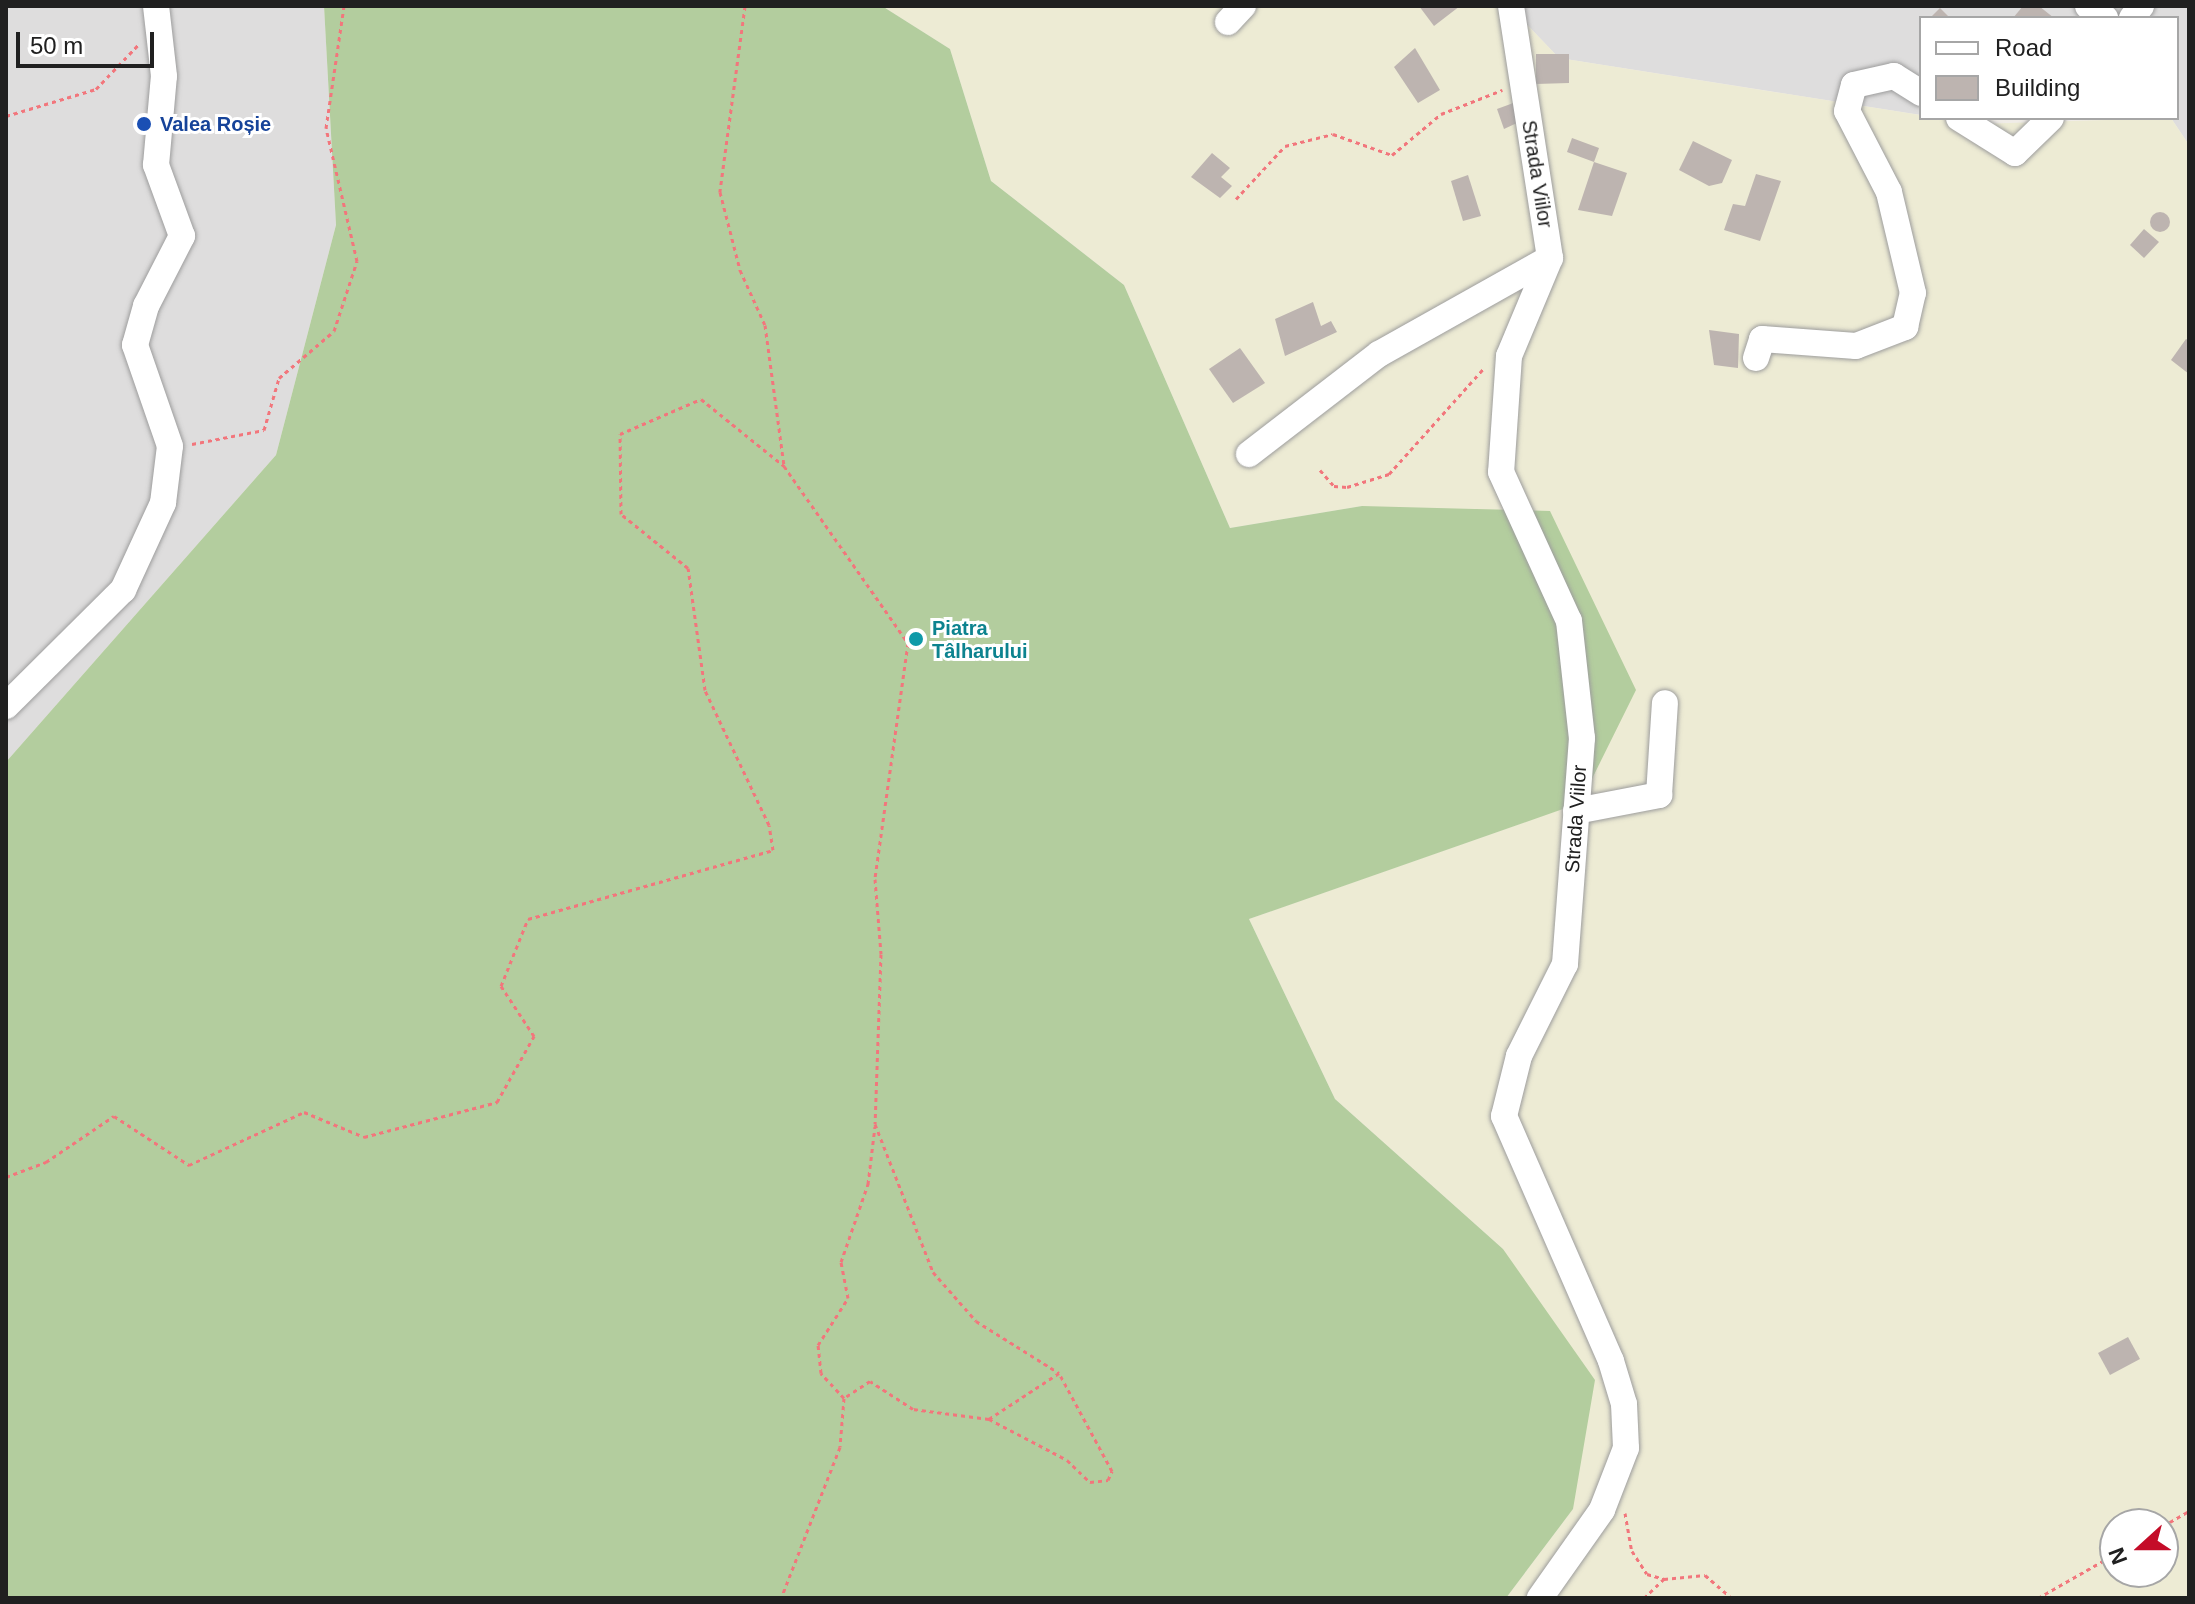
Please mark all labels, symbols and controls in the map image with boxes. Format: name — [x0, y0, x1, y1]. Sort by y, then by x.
scale bar — [20, 16, 158, 66]
legend — [1919, 16, 2179, 120]
text: 50 m — [30, 32, 83, 59]
text: Road — [1995, 34, 2052, 61]
text: Building — [1995, 74, 2080, 101]
place label: Valea Roșie — [160, 112, 271, 136]
marker: Valea Roșie — [135, 115, 153, 133]
street label: Strada Viilor — [1517, 119, 1557, 229]
place label: Piatra Tâlharului — [932, 616, 1028, 663]
marker: Piatra Tâlharului — [907, 630, 925, 648]
street label: Strada Viilor — [1560, 764, 1592, 874]
north arrow — [2099, 1508, 2179, 1588]
text: N — [2103, 1544, 2133, 1568]

